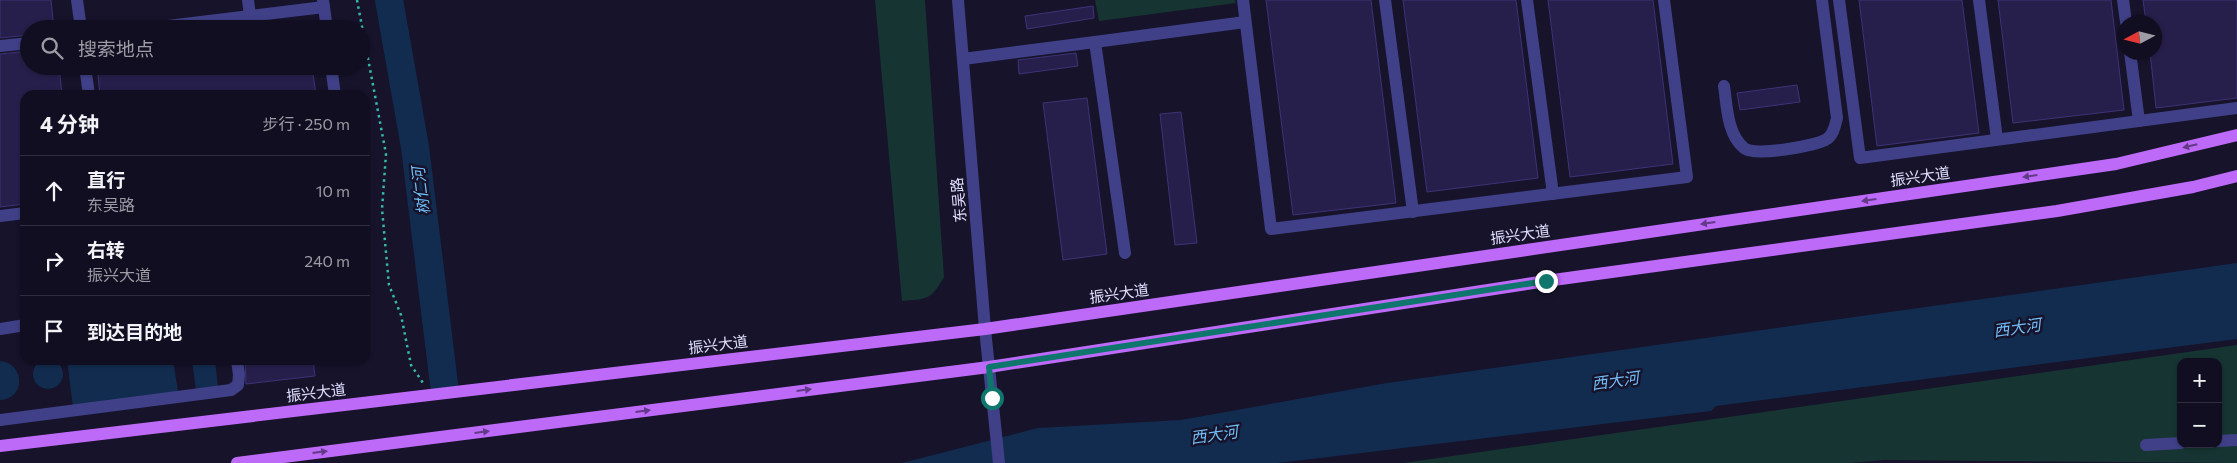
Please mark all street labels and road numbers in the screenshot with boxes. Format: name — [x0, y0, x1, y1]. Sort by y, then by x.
street label: 振兴大道 — [1889, 163, 1951, 189]
street label: 东吴路 — [947, 177, 969, 223]
street label: 振兴大道 — [1489, 221, 1551, 247]
street label: 振兴大道 — [1088, 280, 1150, 306]
street label: 振兴大道 — [687, 331, 749, 357]
street label: 振兴大道 — [285, 379, 347, 405]

